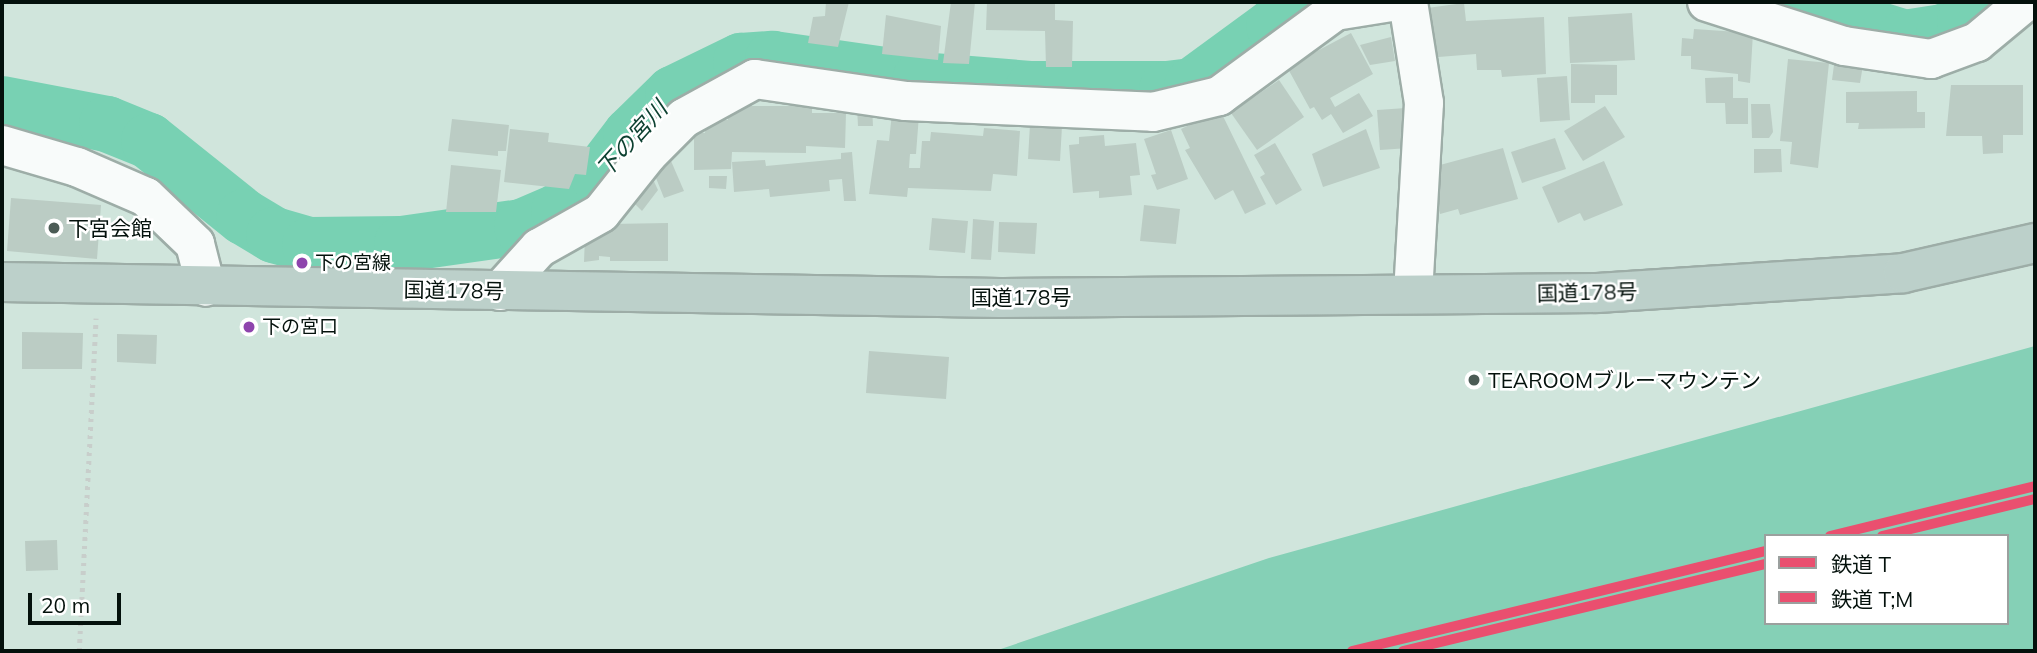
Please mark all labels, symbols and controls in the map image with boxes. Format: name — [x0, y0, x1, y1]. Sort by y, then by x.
water label: 下の宮川 — [591, 96, 673, 182]
place label: 下宮会館 — [68, 215, 152, 241]
marker: 下宮会館 — [46, 220, 62, 236]
place label: 下の宮線 — [315, 252, 391, 274]
marker: 下の宮線 — [295, 256, 309, 270]
street label: 国道178号 — [403, 277, 505, 303]
street label: 国道178号 — [1536, 279, 1638, 305]
street label: 国道178号 — [971, 284, 1071, 310]
place label: 下の宮口 — [262, 316, 338, 338]
marker: 下の宮口 — [242, 320, 256, 334]
place label: TEAROOMブルーマウンテン — [1488, 367, 1761, 393]
marker: TEAROOMブルーマウンテン — [1466, 372, 1482, 388]
legend — [1764, 534, 2009, 625]
text: 鉄道 T — [1831, 551, 1891, 577]
scale bar — [32, 580, 124, 624]
text: 鉄道 T;M — [1831, 586, 1913, 612]
text: 20 m — [41, 592, 90, 618]

